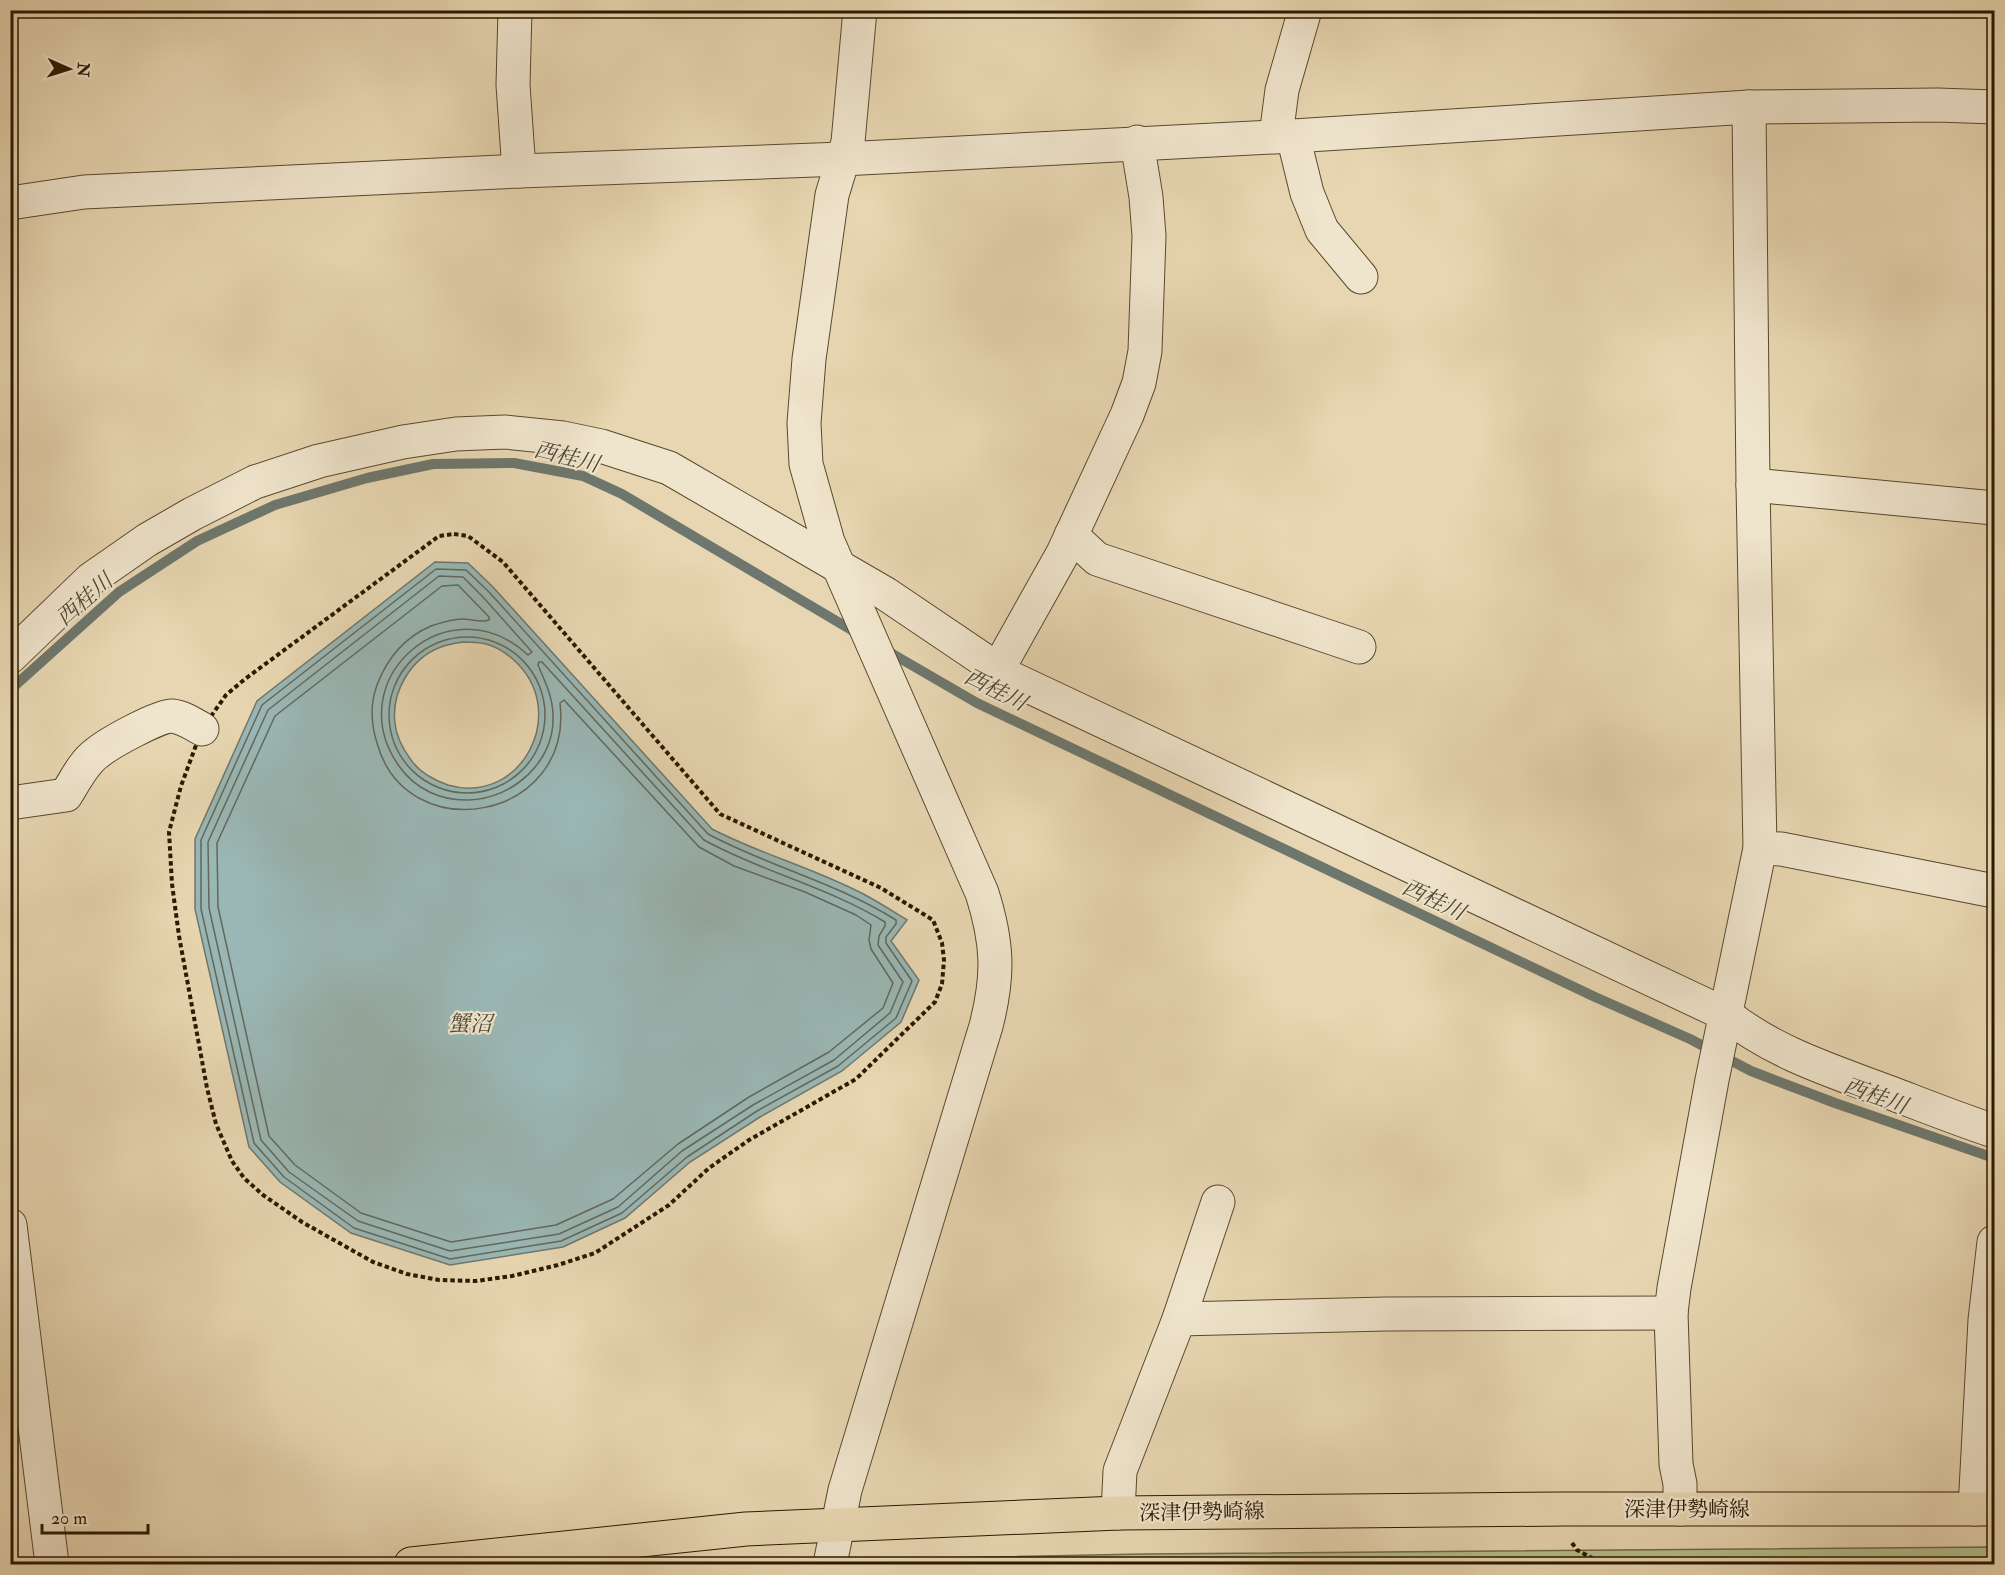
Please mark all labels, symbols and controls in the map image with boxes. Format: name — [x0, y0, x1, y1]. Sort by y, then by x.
north arrow — [39, 39, 99, 99]
text: N — [73, 61, 93, 78]
water label: 西桂川 — [531, 435, 604, 479]
water label: 西桂川 — [51, 566, 120, 632]
water label: 西桂川 — [960, 662, 1033, 718]
water label: 西桂川 — [1398, 873, 1471, 927]
water label: 蟹沼 — [448, 1010, 496, 1038]
water label: 西桂川 — [1840, 1071, 1913, 1121]
street label: 深津伊勢崎線 — [1624, 1496, 1750, 1523]
scale bar — [42, 1497, 148, 1535]
street label: 深津伊勢崎線 — [1139, 1498, 1265, 1527]
text: 20 m — [51, 1507, 87, 1530]

